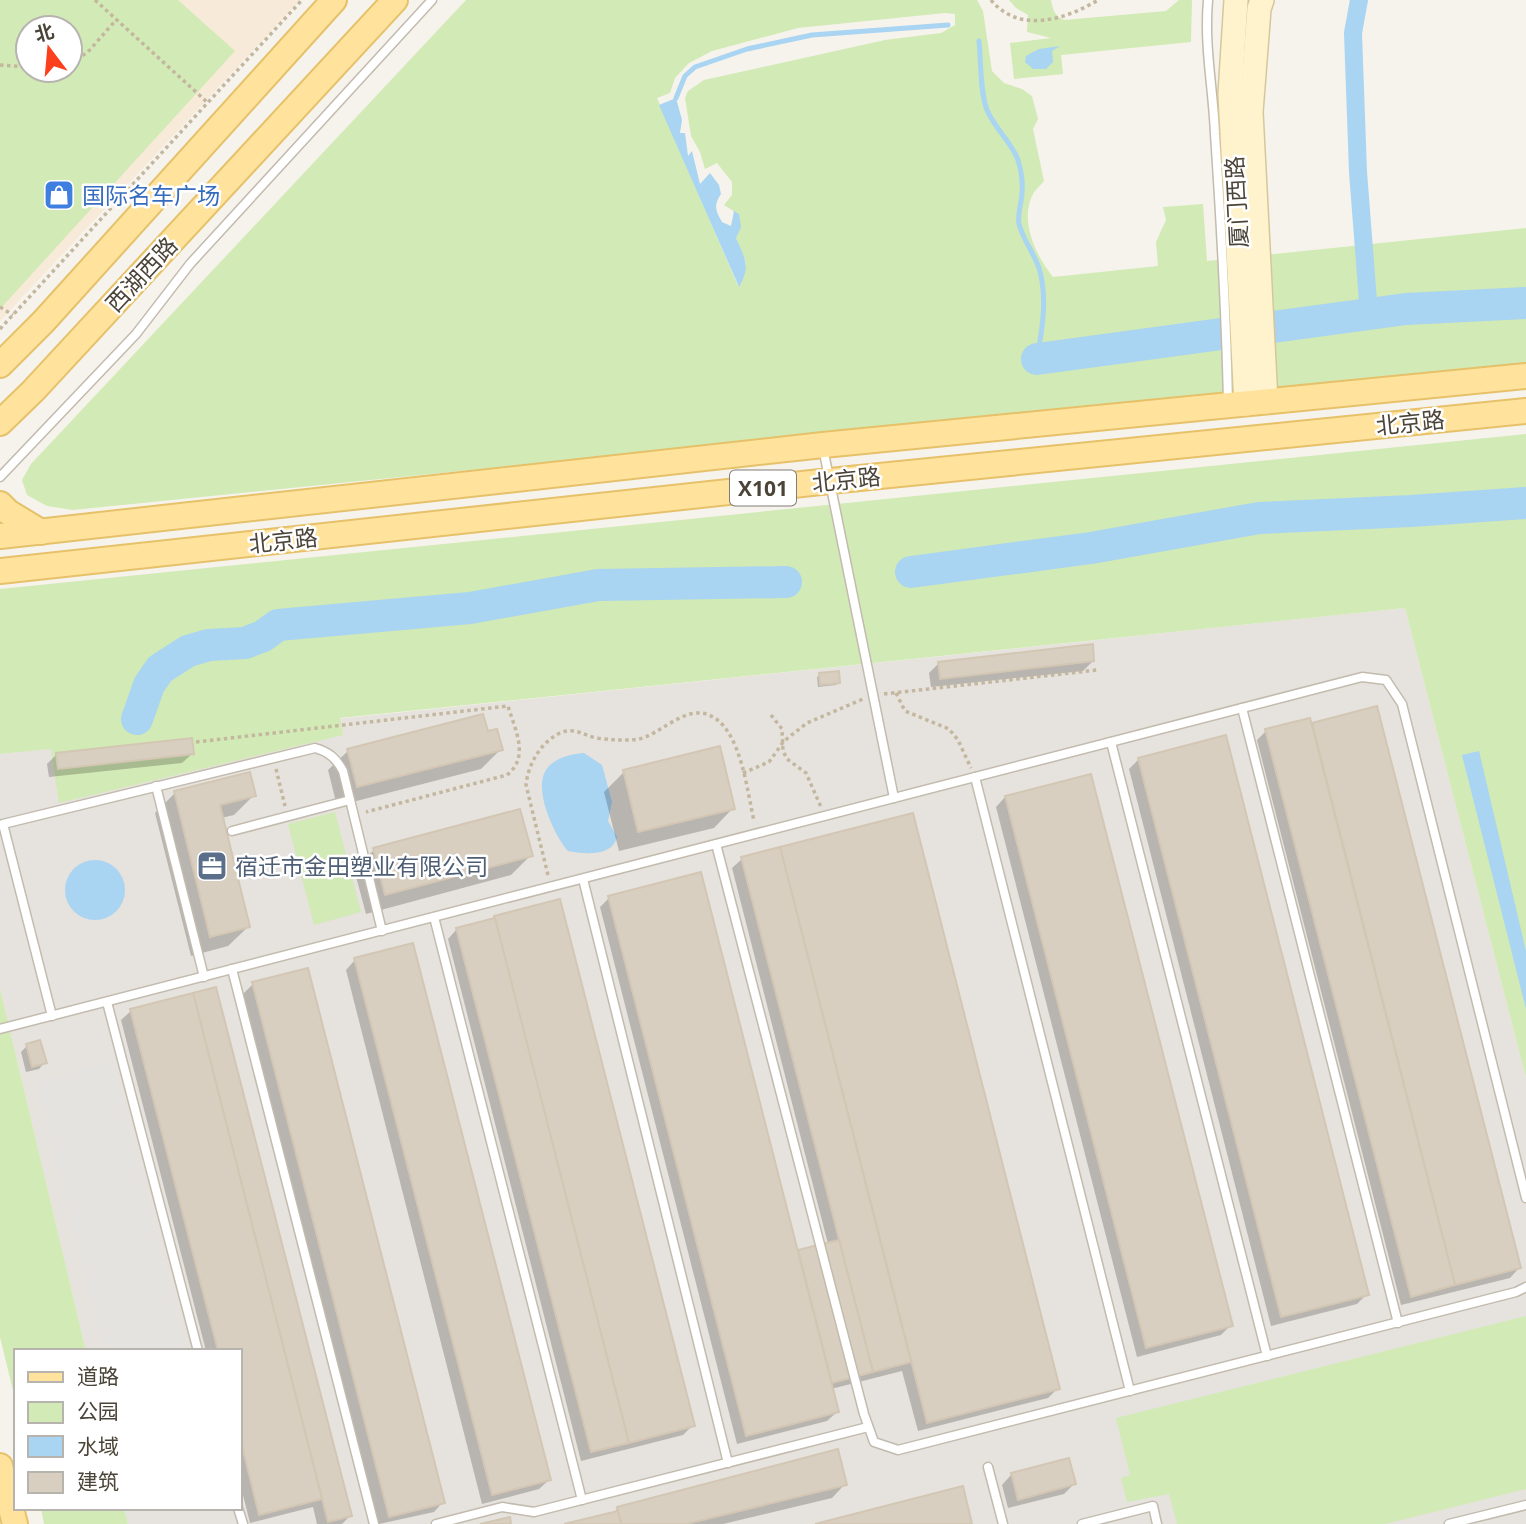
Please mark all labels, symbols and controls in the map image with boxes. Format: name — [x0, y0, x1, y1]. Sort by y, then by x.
north arrow — [14, 14, 84, 84]
text: 北 — [32, 18, 57, 48]
street label: 厦门西路 — [1218, 155, 1254, 249]
shop icon: 国际名车广场 — [42, 178, 76, 212]
place label: 国际名车广场 — [82, 179, 220, 211]
street label: 西湖西路 — [98, 229, 184, 319]
street label: 北京路 — [1374, 402, 1446, 442]
street label: 北京路 — [810, 459, 882, 499]
road number: X101 — [730, 470, 796, 505]
street label: 北京路 — [247, 520, 319, 560]
office icon: 宿迁市金田塑业有限公司 — [195, 849, 229, 883]
place label: 宿迁市金田塑业有限公司 — [235, 850, 488, 882]
legend — [14, 1349, 242, 1510]
text: 道路 — [77, 1362, 119, 1390]
text: 公园 — [77, 1397, 119, 1425]
text: 水域 — [77, 1432, 119, 1460]
text: 建筑 — [77, 1467, 119, 1495]

